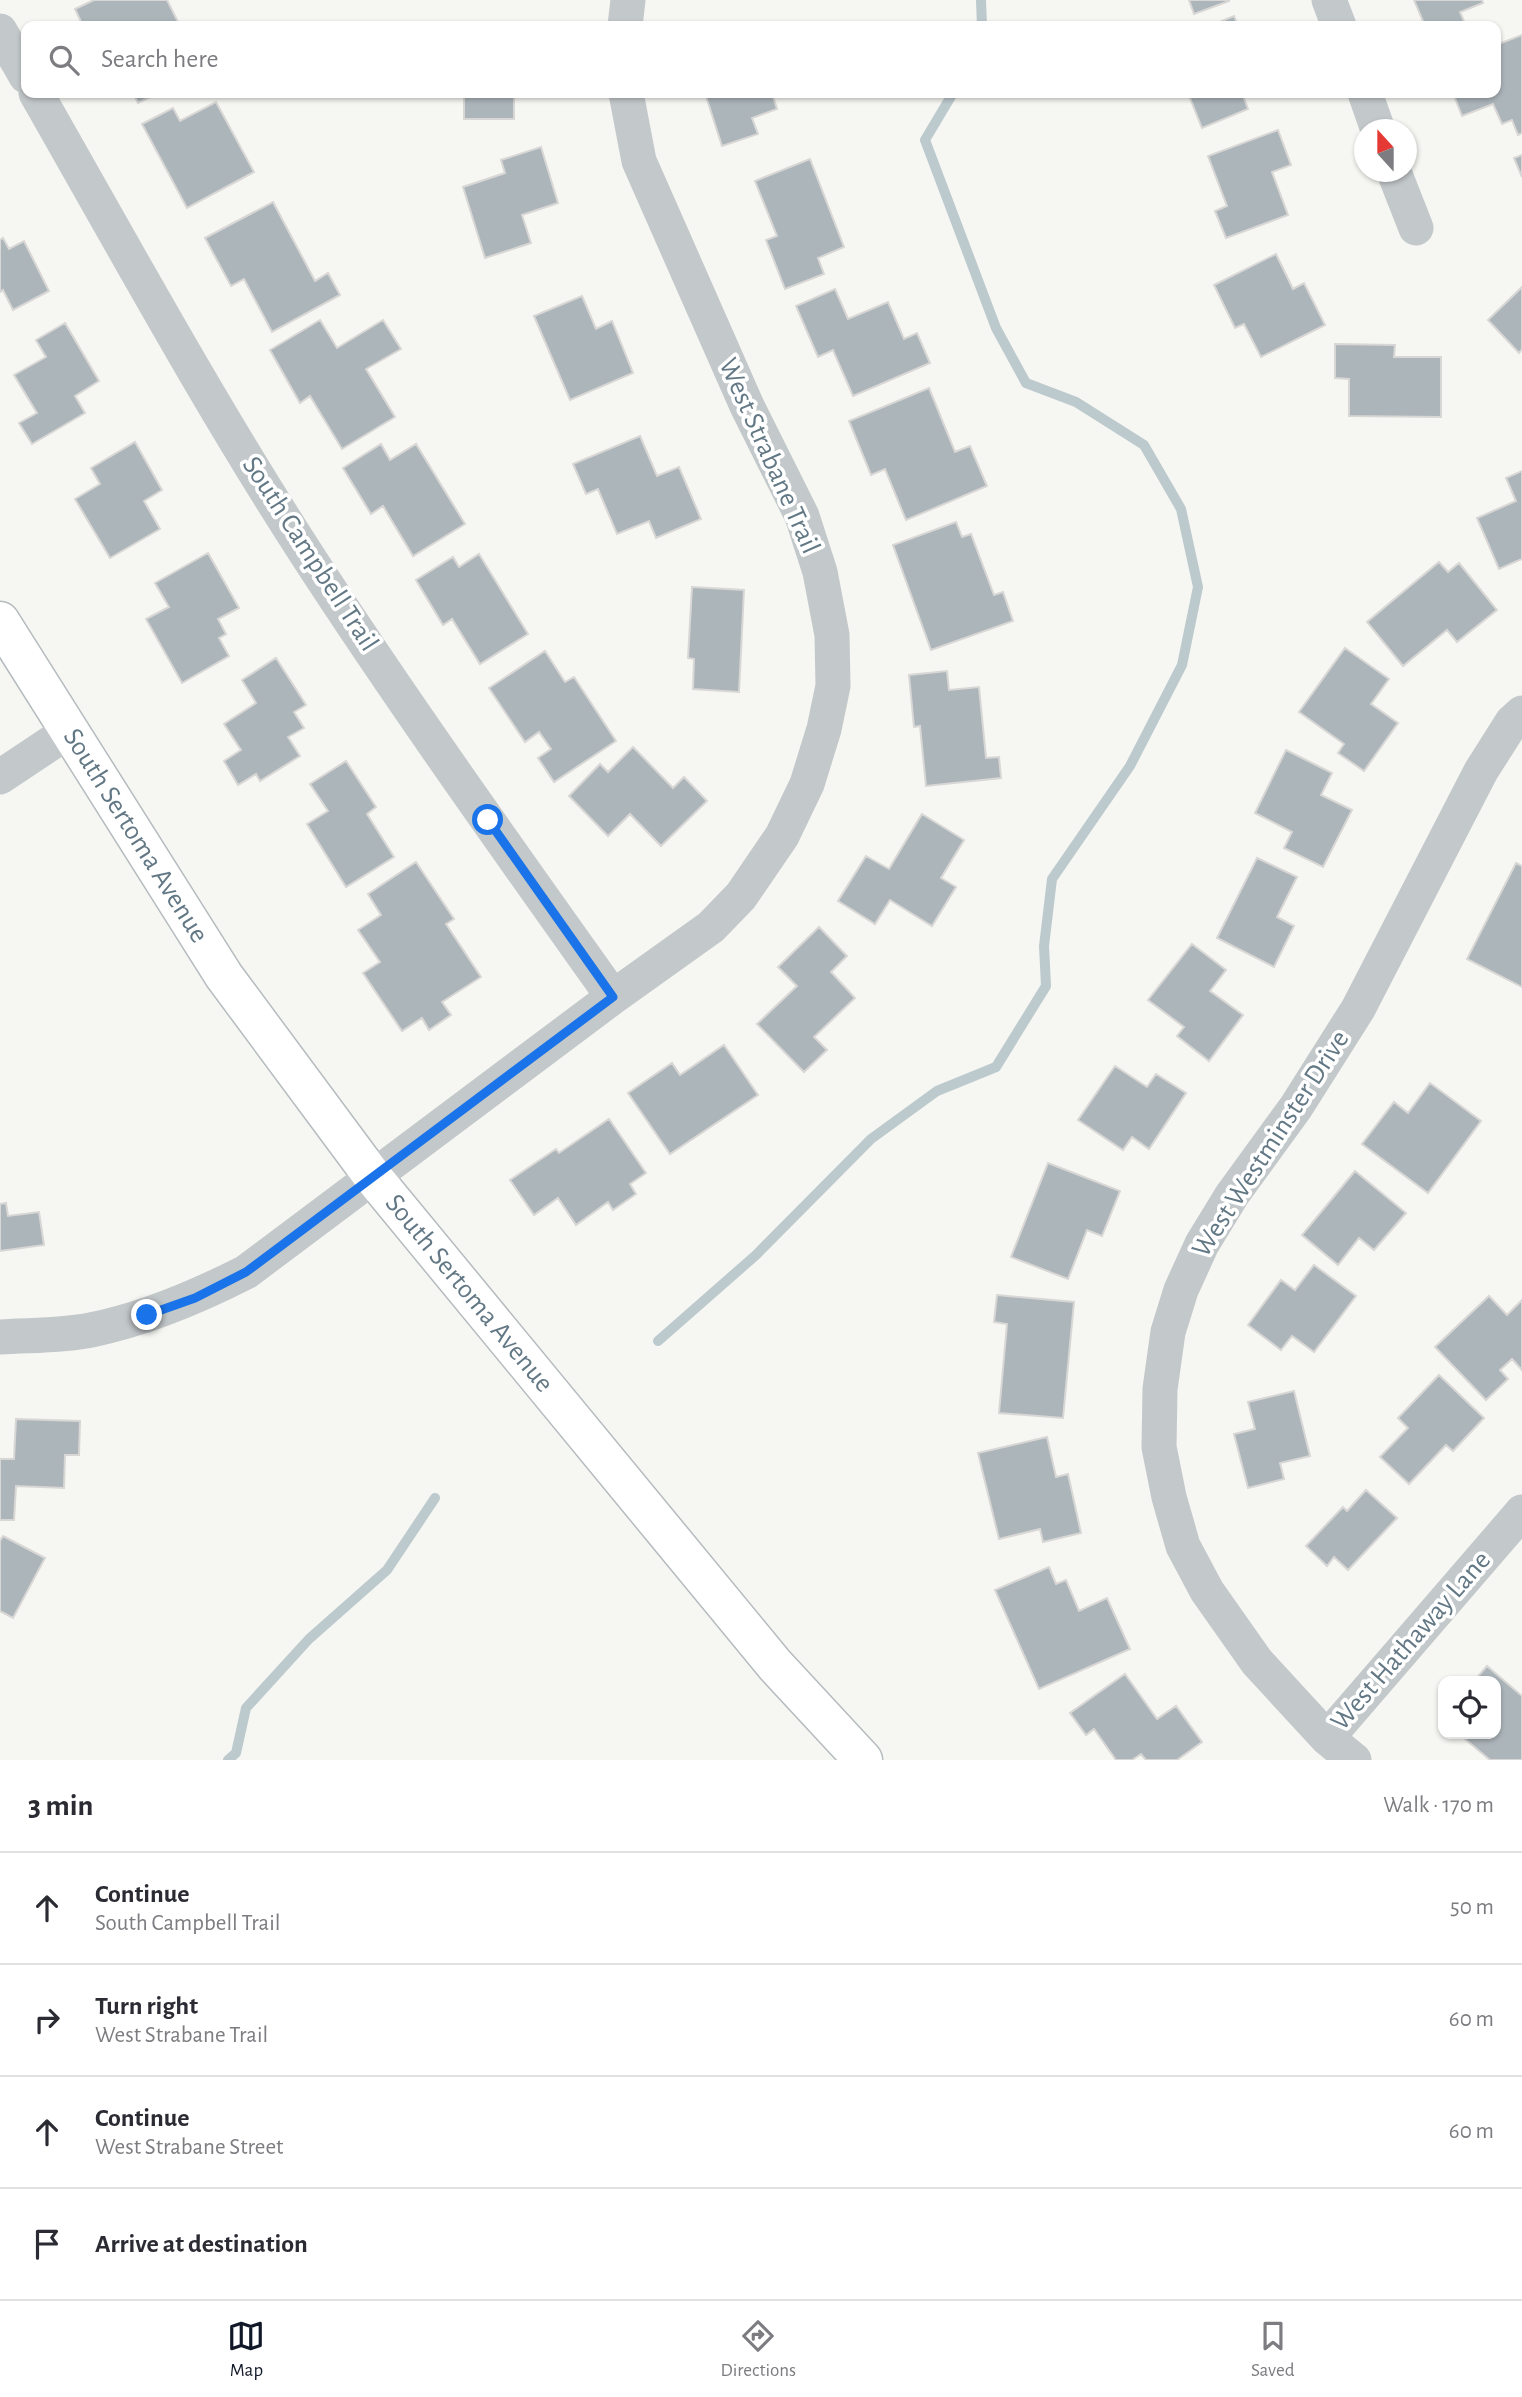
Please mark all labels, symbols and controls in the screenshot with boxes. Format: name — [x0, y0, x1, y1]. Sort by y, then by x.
search box — [21, 21, 1501, 98]
icon: search — [45, 41, 83, 79]
text: Search here — [101, 46, 219, 72]
north arrow — [1354, 119, 1417, 182]
street label: West Strabane Trail — [713, 354, 825, 558]
street label: South Campbell Trail — [237, 452, 383, 656]
street label: South Sertoma Avenue — [58, 724, 213, 948]
route start — [472, 804, 503, 835]
street label: West Westminster Drive — [1187, 1026, 1355, 1262]
street label: South Sertoma Avenue — [380, 1189, 558, 1398]
route end — [131, 1299, 162, 1330]
street label: West Hathaway Lane — [1326, 1546, 1496, 1736]
map controls — [1438, 1676, 1501, 1739]
button: locate — [1438, 1676, 1501, 1739]
text: 3 min — [28, 1791, 93, 1821]
text: Walk · 170 m — [1383, 1794, 1494, 1817]
text: Continue — [95, 1881, 190, 1907]
icon: ahead — [28, 1889, 66, 1927]
text: 50 m — [1450, 1896, 1494, 1919]
text: South Campbell Trail — [95, 1912, 280, 1935]
text: Turn right — [95, 1993, 198, 2019]
icon: right — [28, 2001, 66, 2039]
text: 60 m — [1449, 2008, 1494, 2031]
text: West Strabane Trail — [95, 2024, 268, 2047]
text: Continue — [95, 2105, 190, 2131]
icon: ahead — [28, 2113, 66, 2151]
text: 60 m — [1449, 2120, 1494, 2143]
text: West Strabane Street — [95, 2136, 283, 2159]
icon: arrive — [28, 2225, 66, 2263]
text: Arrive at destination — [95, 2231, 308, 2257]
tab: Map — [227, 2317, 265, 2382]
tab: Directions — [720, 2317, 796, 2382]
tab: Saved — [1251, 2317, 1295, 2382]

